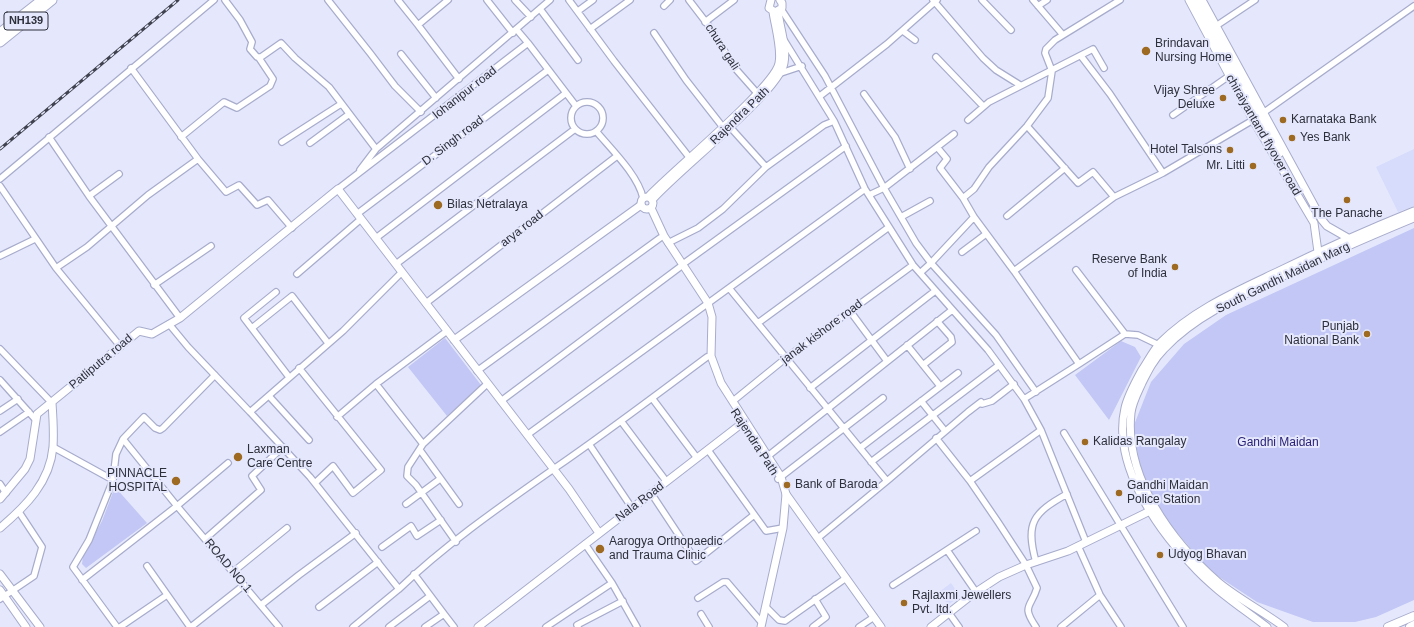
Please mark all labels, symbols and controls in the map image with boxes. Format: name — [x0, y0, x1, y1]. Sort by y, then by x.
road number: NH139 — [4, 12, 48, 30]
street label: chura gali — [702, 21, 742, 73]
place label: Brindavan Nursing Home — [1155, 37, 1232, 65]
marker: Brindavan Nursing Home — [1140, 45, 1152, 57]
street label: lohanipur road — [430, 64, 500, 122]
street label: chiraiyantand flyover road — [1222, 72, 1304, 198]
street label: Rajendra Path — [707, 84, 773, 148]
place label: Vijay Shree Deluxe — [1154, 84, 1215, 112]
marker: Vijay Shree Deluxe — [1218, 93, 1228, 103]
street label: D. Singh road — [419, 113, 487, 169]
place label: Karnataka Bank — [1291, 113, 1376, 127]
marker: Karnataka Bank — [1278, 115, 1288, 125]
place label: Yes Bank — [1300, 131, 1350, 145]
marker: Yes Bank — [1287, 133, 1297, 143]
place label: Hotel Talsons — [1150, 143, 1222, 157]
marker: Hotel Talsons — [1225, 145, 1235, 155]
place label: Mr. Litti — [1206, 159, 1245, 173]
marker: Mr. Litti — [1248, 161, 1258, 171]
marker: The Panache — [1342, 195, 1352, 205]
place label: Bilas Netralaya — [447, 198, 528, 212]
marker: Bilas Netralaya — [432, 199, 444, 211]
place label: The Panache — [1311, 207, 1383, 221]
street label: arya road — [498, 208, 546, 250]
street label: South Gandhi Maidan Marg — [1214, 239, 1352, 317]
place label: Reserve Bank of India — [1092, 253, 1167, 281]
marker: Reserve Bank of India — [1170, 262, 1180, 272]
street label: janak kishore road — [779, 297, 865, 367]
place label: Punjab National Bank — [1284, 320, 1359, 348]
marker: Punjab National Bank — [1362, 329, 1372, 339]
street label: Patliputra road — [66, 331, 136, 393]
street label: Rajendra Path — [727, 406, 781, 478]
place label: Kalidas Rangalay — [1093, 435, 1186, 449]
park label: Gandhi Maidan — [1237, 436, 1319, 450]
marker: Kalidas Rangalay — [1080, 437, 1090, 447]
place label: Laxman Care Centre — [247, 443, 312, 471]
marker: Laxman Care Centre — [232, 451, 244, 463]
place label: PINNACLE HOSPITAL — [107, 467, 167, 495]
marker: PINNACLE HOSPITAL — [170, 475, 182, 487]
place label: Bank of Baroda — [795, 478, 878, 492]
street label: Nala Road — [613, 479, 667, 525]
place label: Gandhi Maidan Police Station — [1127, 479, 1208, 507]
marker: Bank of Baroda — [782, 480, 792, 490]
marker: Gandhi Maidan Police Station — [1114, 488, 1124, 498]
place label: Aarogya Orthopaedic and Trauma Clinic — [609, 535, 722, 563]
street label: ROAD NO.1 — [201, 536, 255, 596]
marker: Aarogya Orthopaedic and Trauma Clinic — [594, 543, 606, 555]
place label: Udyog Bhavan — [1168, 548, 1247, 562]
marker: Udyog Bhavan — [1155, 550, 1165, 560]
place label: Rajlaxmi Jewellers Pvt. ltd. — [912, 589, 1011, 617]
marker: Rajlaxmi Jewellers Pvt. ltd. — [899, 598, 909, 608]

